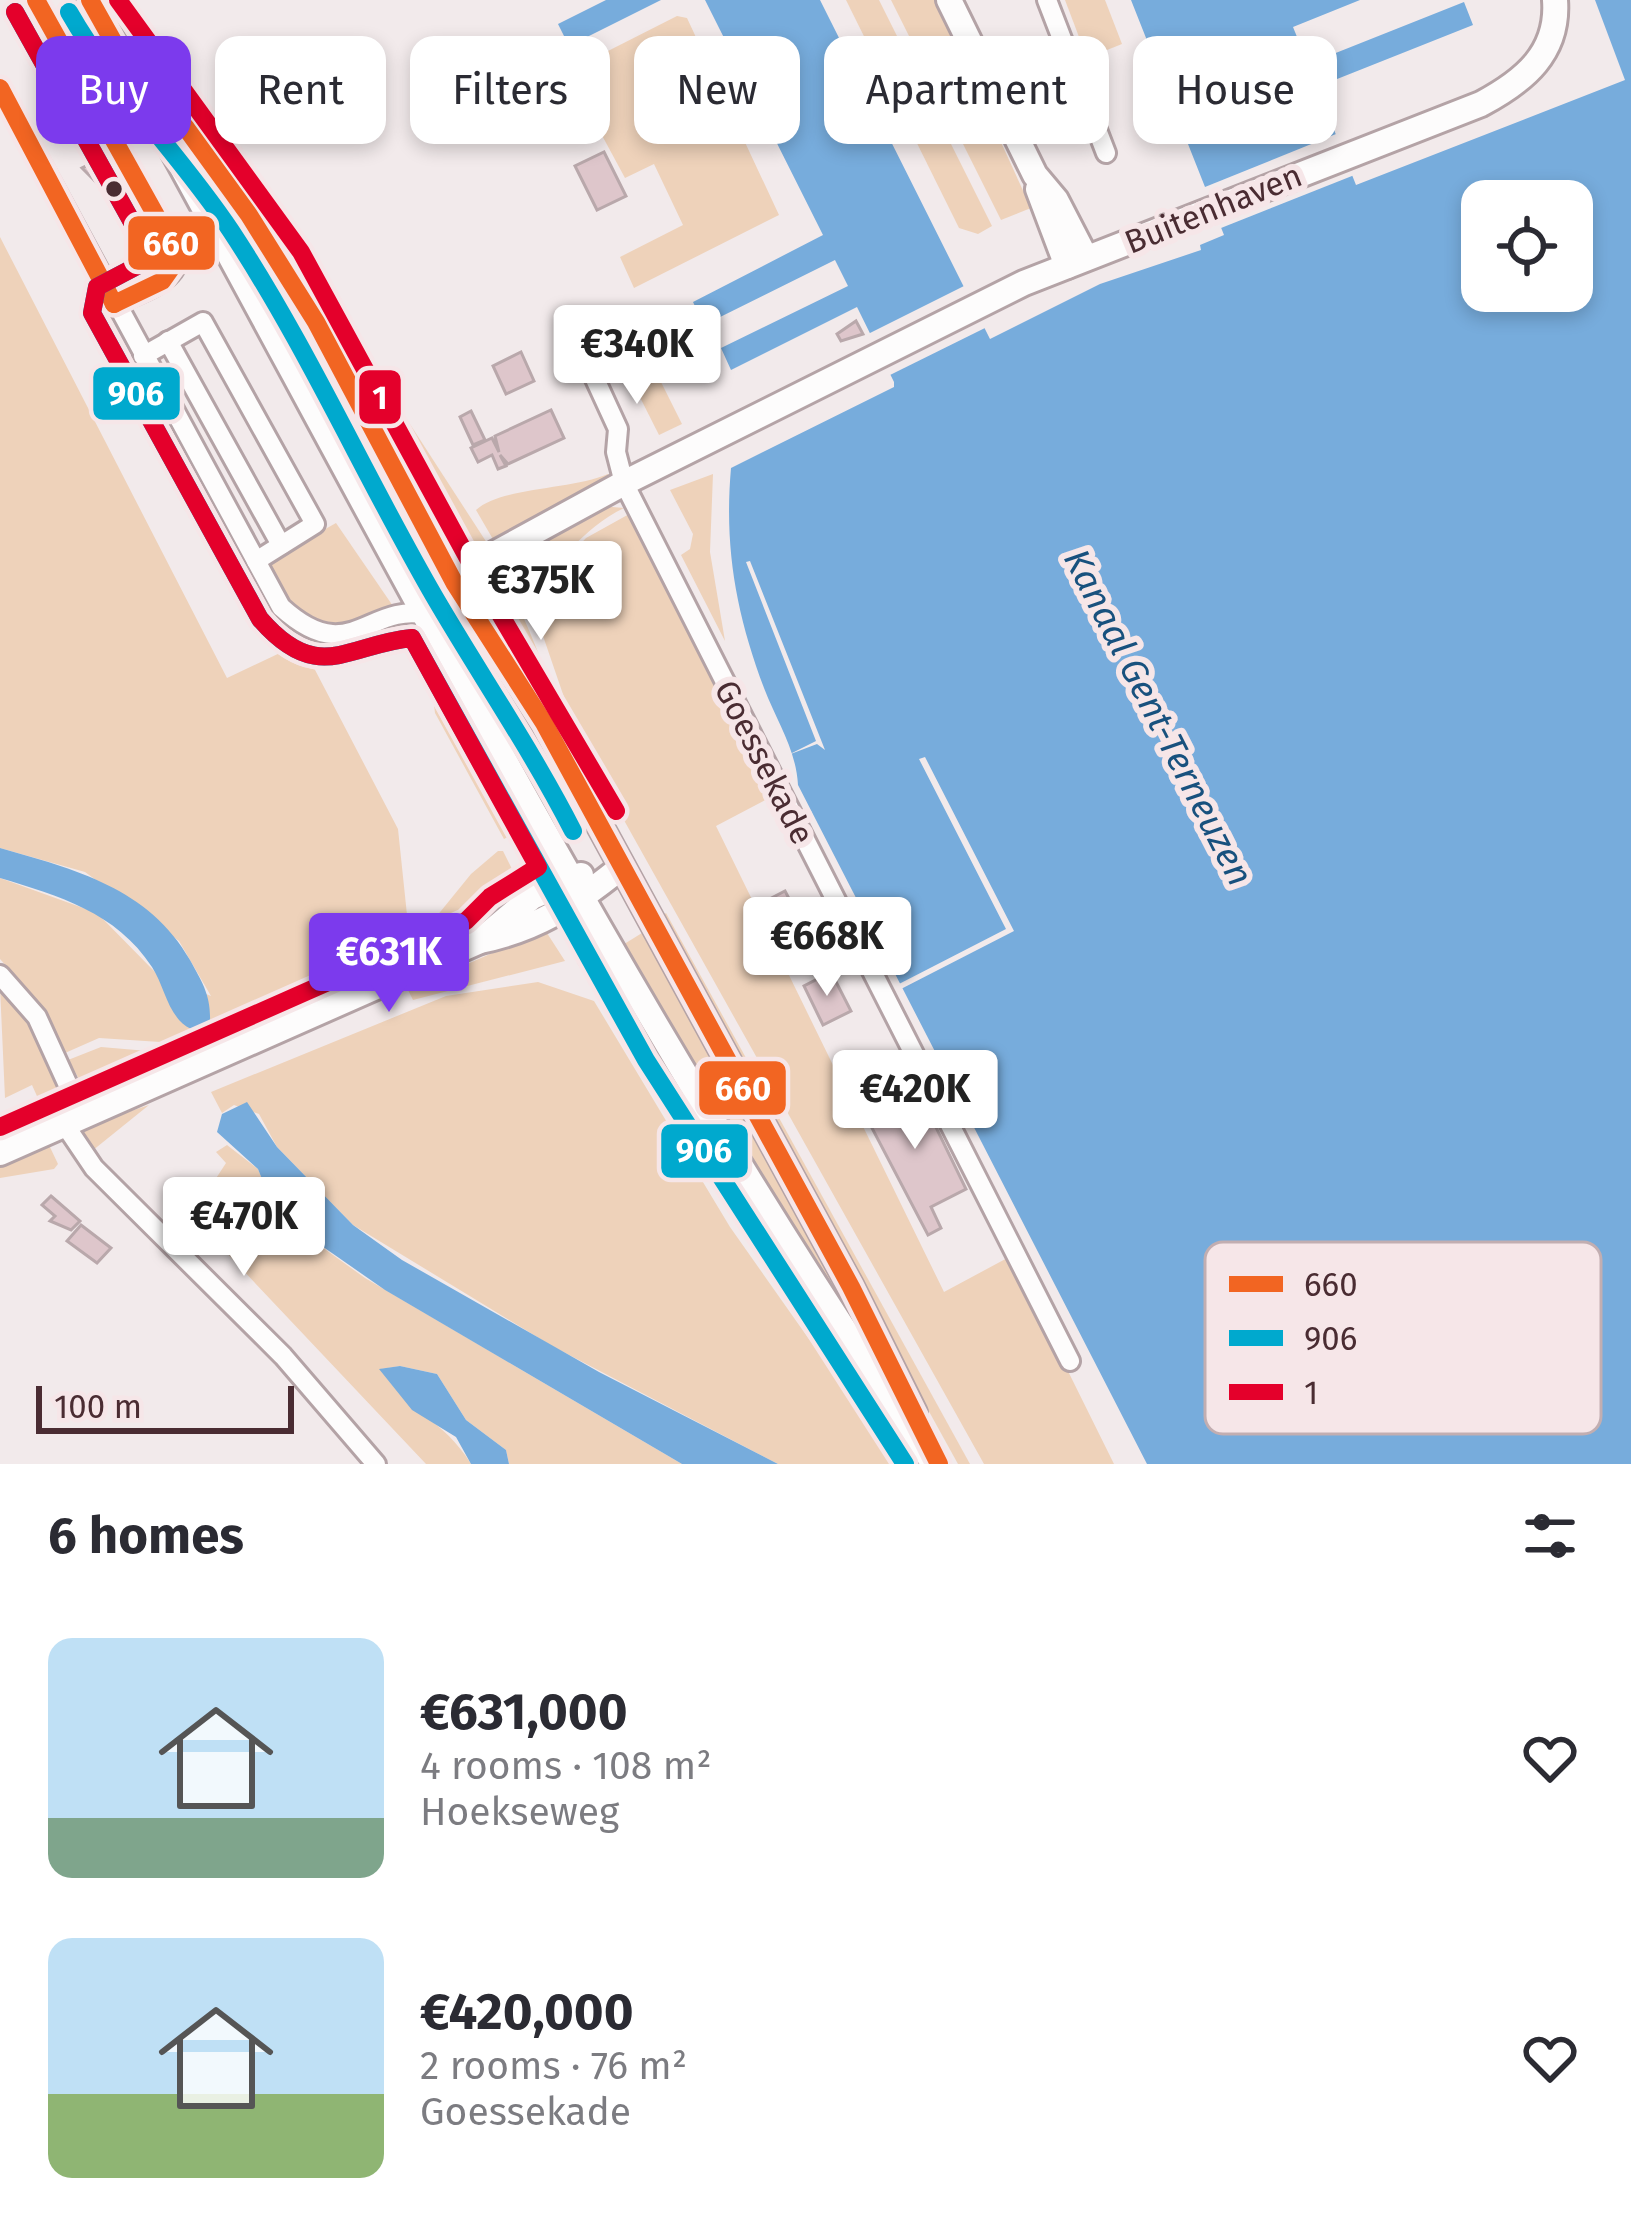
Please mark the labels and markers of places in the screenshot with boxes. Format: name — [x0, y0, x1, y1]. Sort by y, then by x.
unlabelled marker — [103, 178, 125, 200]
pin: €340K — [553, 305, 721, 407]
pin: €375K — [457, 541, 625, 643]
pin: €668K — [743, 897, 911, 999]
pin: €631K — [305, 913, 473, 1015]
pin: €420K — [831, 1050, 999, 1152]
pin: €470K — [160, 1177, 328, 1279]

